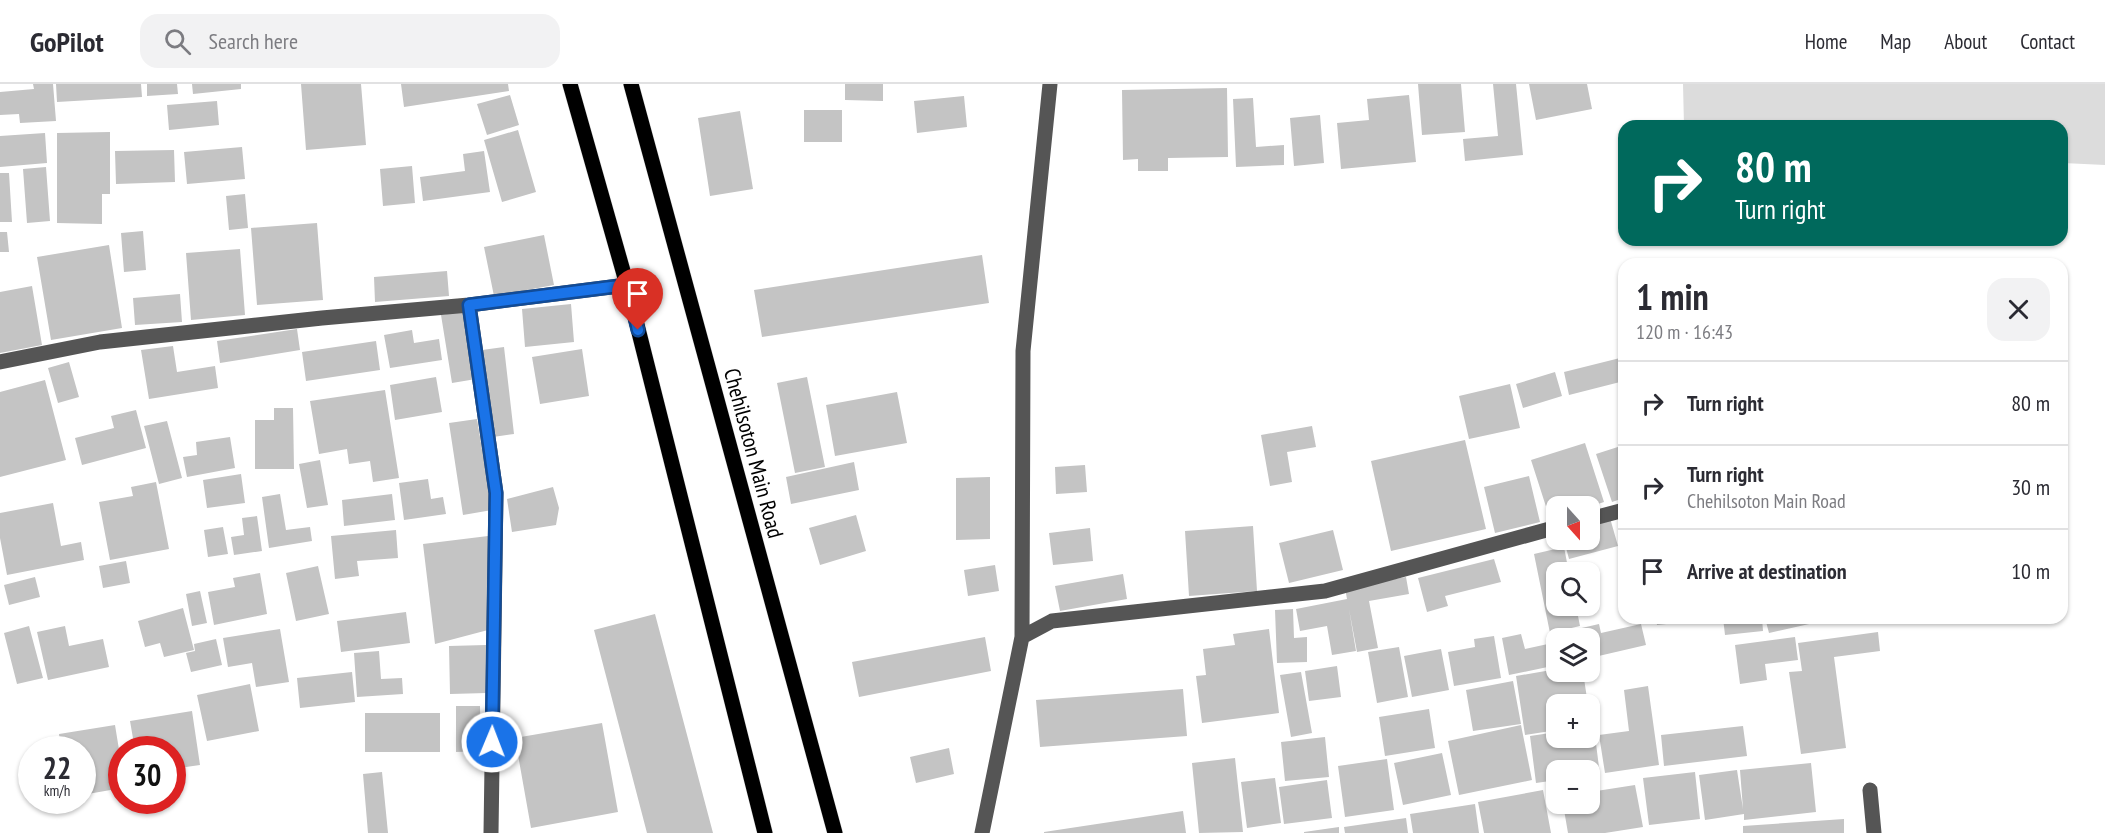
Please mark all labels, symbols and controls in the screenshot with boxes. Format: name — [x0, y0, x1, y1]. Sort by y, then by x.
search box — [140, 14, 560, 68]
text: GoPilot — [30, 23, 104, 60]
icon: search — [161, 25, 194, 58]
text: Search here — [209, 27, 298, 55]
text: Home — [1805, 28, 1847, 55]
text: Map — [1880, 28, 1911, 55]
text: About — [1944, 28, 1987, 55]
text: Contact — [2020, 28, 2075, 55]
text: 80 m — [1735, 139, 1812, 194]
icon: right — [1636, 144, 1714, 222]
text: Turn right — [1735, 192, 1826, 226]
pin — [612, 268, 663, 330]
text: 1 min — [1636, 273, 1709, 320]
icon: arrive — [621, 277, 654, 310]
button: close — [1987, 278, 2050, 341]
text: 120 m · 16:43 — [1636, 319, 1733, 345]
street label: Chehilsoton Main Road — [718, 365, 790, 541]
icon: right — [1636, 387, 1669, 420]
text: Turn right — [1687, 389, 1764, 417]
text: 80 m — [2011, 389, 2050, 417]
text: Turn right — [1687, 460, 1764, 488]
icon: right — [1636, 471, 1669, 504]
text: 30 m — [2011, 473, 2050, 501]
text: Chehilsoton Main Road — [1687, 488, 1846, 514]
north arrow — [1546, 496, 1600, 550]
map controls — [1546, 496, 1600, 814]
icon: arrive — [1636, 555, 1669, 588]
text: Arrive at destination — [1687, 557, 1847, 585]
text: 10 m — [2011, 557, 2050, 585]
button: search — [1546, 562, 1600, 616]
button: layers — [1546, 628, 1600, 682]
button: + — [1546, 694, 1600, 748]
position arrow — [460, 710, 524, 774]
speed limit sign: 30 — [108, 736, 186, 814]
text: 22 — [43, 748, 71, 787]
button: − — [1546, 760, 1600, 814]
text: km/h — [44, 781, 70, 800]

